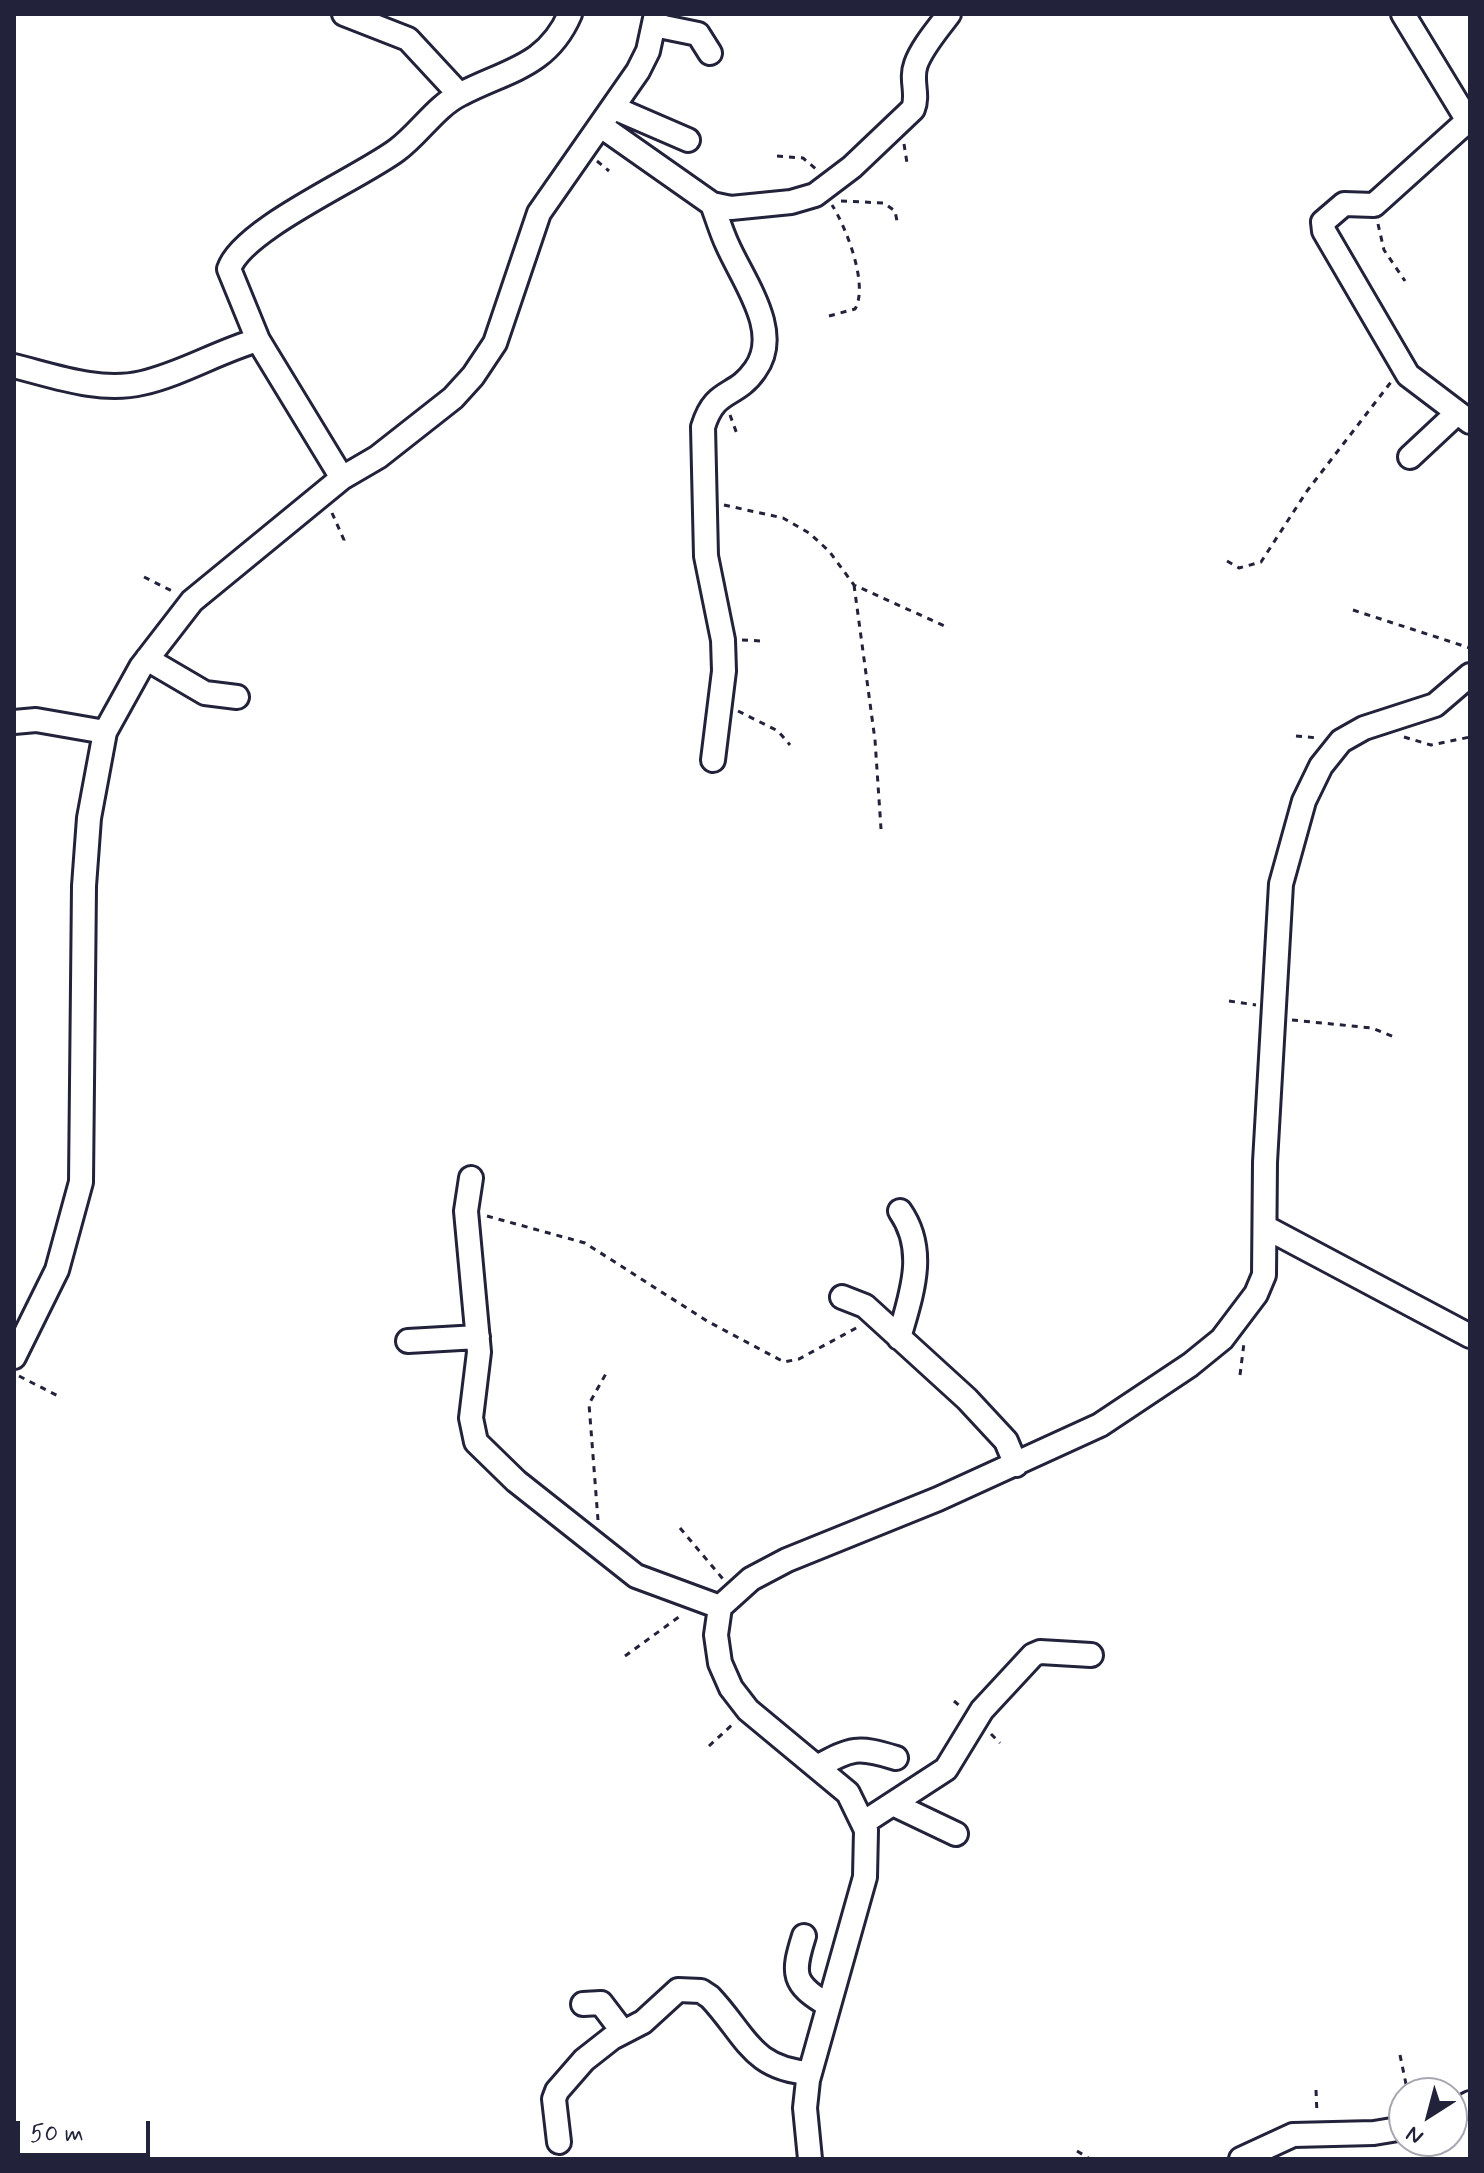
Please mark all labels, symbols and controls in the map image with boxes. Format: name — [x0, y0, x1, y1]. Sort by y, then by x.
north arrow — [1388, 2077, 1468, 2157]
scale bar — [20, 2105, 154, 2155]
text: 50 m — [30, 2119, 84, 2150]
text: N — [1401, 2119, 1429, 2150]

